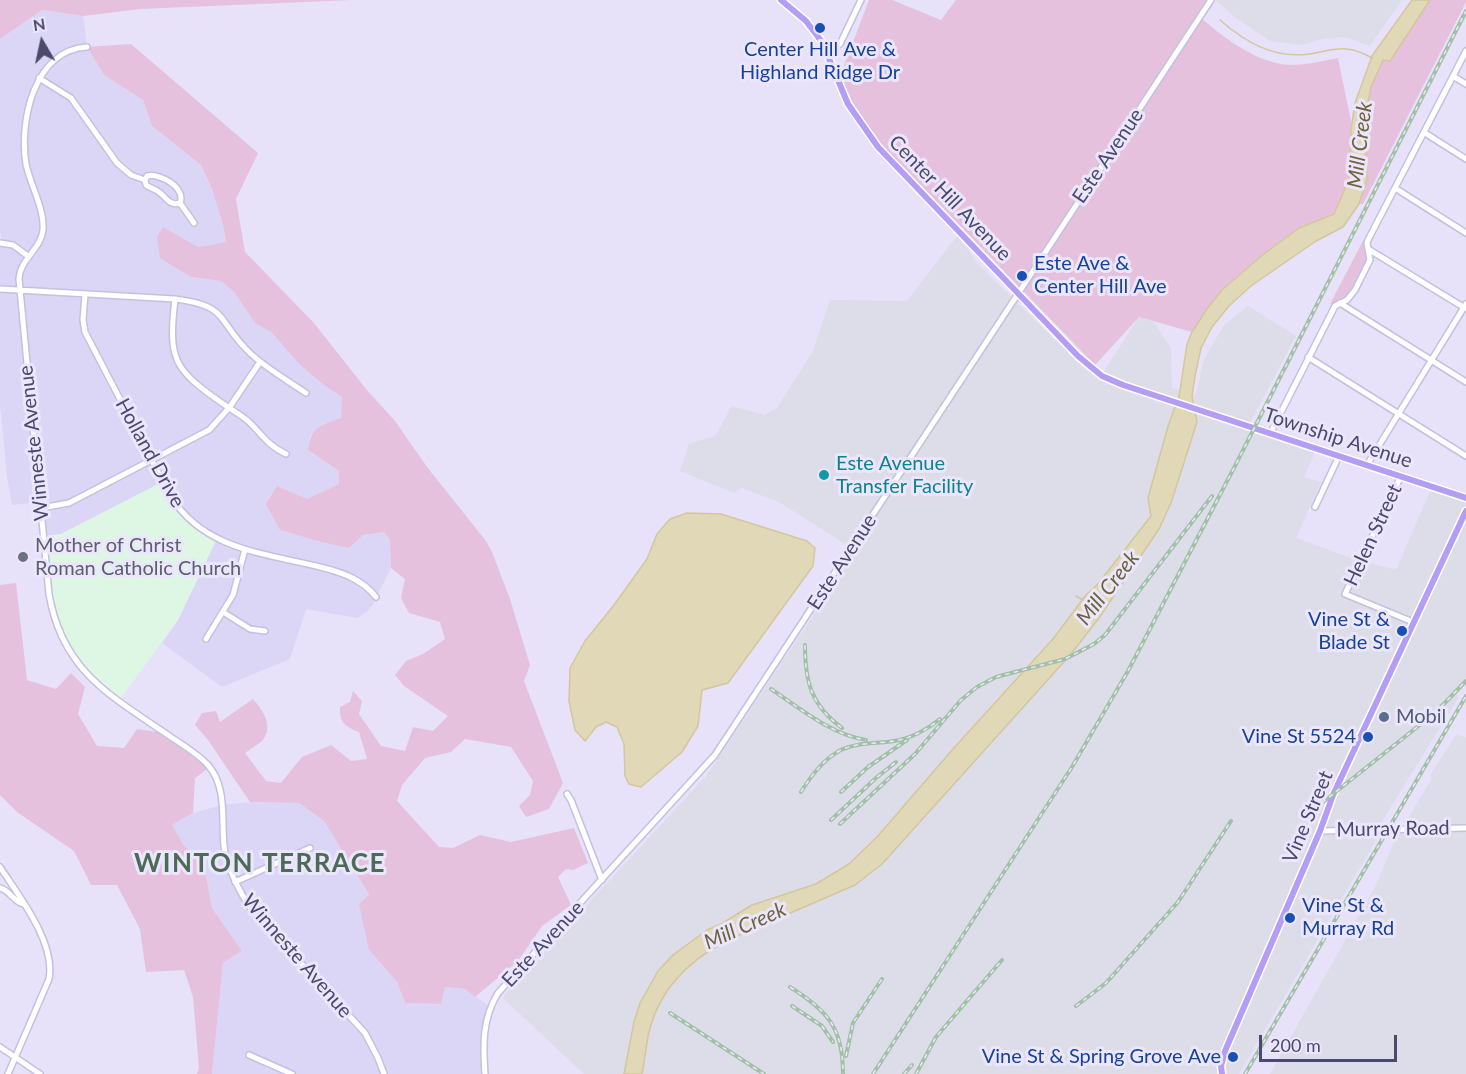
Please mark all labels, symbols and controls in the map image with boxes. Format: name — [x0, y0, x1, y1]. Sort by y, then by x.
north arrow — [12, 12, 72, 72]
text: N — [32, 13, 47, 34]
marker: Center Hill Ave & Highland Ridge Dr — [813, 21, 827, 35]
place label: Center Hill Ave & Highland Ridge Dr — [740, 38, 900, 85]
water label: Mill Creek — [1342, 100, 1378, 190]
street label: Este Avenue — [1068, 104, 1148, 208]
street label: Center Hill Avenue — [884, 130, 1016, 266]
place label: Este Ave & Center Hill Ave — [1034, 252, 1167, 299]
marker: Este Ave & Center Hill Ave — [1015, 269, 1029, 283]
street label: Winneste Avenue — [14, 364, 54, 522]
street label: Holland Drive — [110, 394, 190, 512]
street label: Township Avenue — [1261, 403, 1415, 473]
place label: Este Avenue Transfer Facility — [836, 452, 973, 499]
marker: Este Avenue Transfer Facility — [817, 468, 831, 482]
street label: Helen Street — [1339, 480, 1407, 590]
street label: Este Avenue — [802, 510, 882, 614]
place label: Mother of Christ Roman Catholic Church — [35, 534, 241, 581]
water label: Mill Creek — [1071, 546, 1145, 630]
marker: Mother of Christ Roman Catholic Church — [16, 550, 30, 564]
place label: Vine St & Blade St — [1308, 608, 1390, 655]
marker: Vine St & Blade St — [1395, 624, 1409, 638]
place label: Mobil — [1396, 705, 1446, 729]
marker: Mobil — [1377, 710, 1391, 724]
place label: Vine St 5524 — [1242, 725, 1356, 749]
marker: Vine St 5524 — [1361, 730, 1375, 744]
street label: Vine Street — [1278, 767, 1338, 867]
street label: Murray Road — [1336, 816, 1450, 842]
district label: WINTON TERRACE — [134, 848, 386, 880]
street label: Winneste Avenue — [237, 889, 357, 1023]
place label: Vine St & Murray Rd — [1302, 894, 1394, 941]
street label: Este Avenue — [497, 896, 589, 992]
water label: Mill Creek — [700, 897, 790, 955]
marker: Vine St & Murray Rd — [1283, 911, 1297, 925]
scale bar — [1262, 1023, 1400, 1061]
text: 200 m — [1270, 1034, 1321, 1056]
place label: Vine St & Spring Grove Ave — [982, 1045, 1221, 1069]
marker: Vine St & Spring Grove Ave — [1226, 1050, 1240, 1064]

